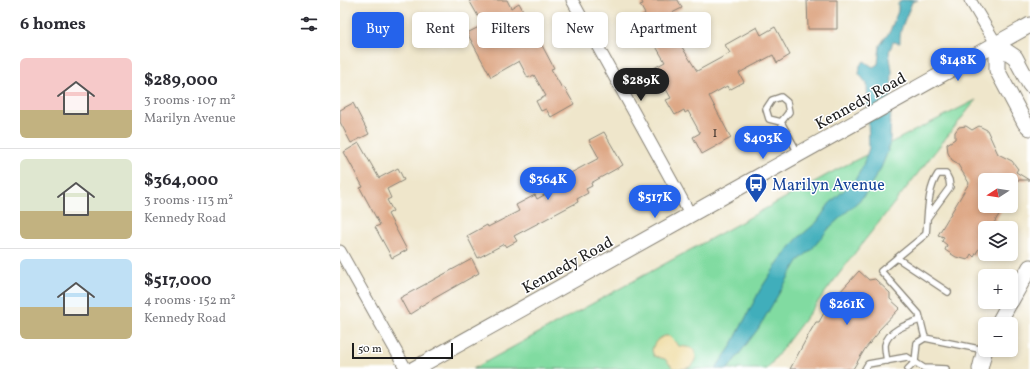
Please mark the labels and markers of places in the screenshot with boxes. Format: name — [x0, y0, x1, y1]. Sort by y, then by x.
pin: $148K — [930, 48, 986, 82]
pin: $289K — [613, 68, 669, 102]
pin: $403K — [735, 126, 791, 160]
pin: $364K — [520, 167, 576, 201]
bus stop icon: Marilyn Avenue — [743, 171, 769, 204]
place label: Marilyn Avenue — [772, 175, 885, 197]
pin: $517K — [627, 185, 683, 219]
pin: $261K — [819, 292, 875, 326]

